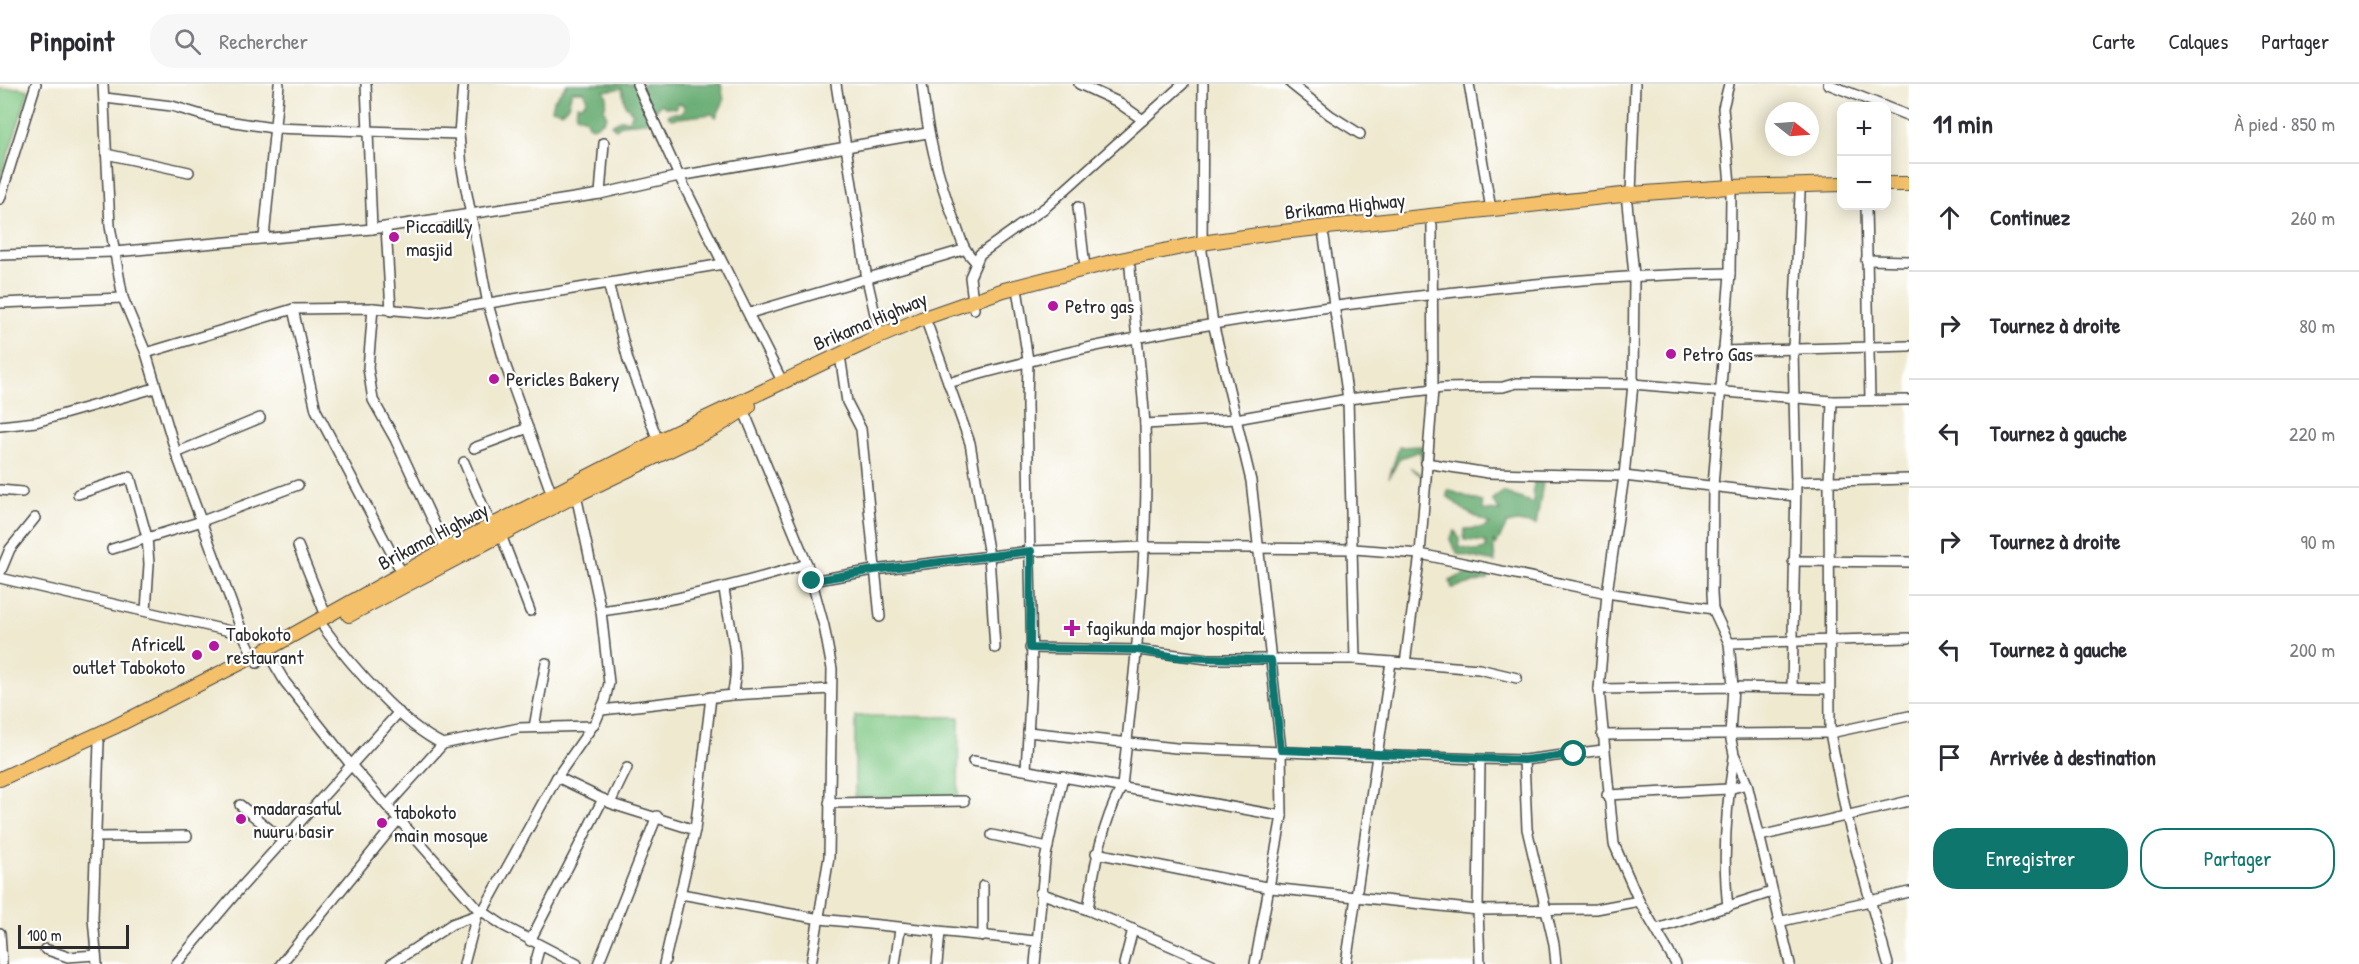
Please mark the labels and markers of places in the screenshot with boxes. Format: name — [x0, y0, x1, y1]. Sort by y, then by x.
place label: Piccadilly masjid — [406, 212, 473, 262]
marker: Piccadilly masjid — [387, 230, 401, 244]
place label: Petro gas — [1065, 292, 1135, 319]
marker: Petro gas — [1046, 299, 1060, 313]
place label: Petro Gas — [1683, 340, 1753, 367]
marker: Petro Gas — [1664, 347, 1678, 361]
place label: Pericles Bakery — [506, 365, 620, 392]
marker: Pericles Bakery — [487, 372, 501, 386]
place label: fagikunda major hospital — [1086, 614, 1264, 641]
marker: fagikunda major hospital — [1063, 619, 1081, 637]
place label: Tabokoto restaurant — [226, 620, 305, 670]
place label: Africell outlet Tabokoto — [73, 630, 185, 680]
marker: Tabokoto restaurant — [207, 639, 221, 653]
marker: Africell outlet Tabokoto — [190, 648, 204, 662]
place label: madarasatul nuuru basir — [253, 794, 342, 844]
place label: tabokoto main mosque — [394, 798, 488, 848]
marker: madarasatul nuuru basir — [234, 812, 248, 826]
marker: tabokoto main mosque — [375, 816, 389, 830]

